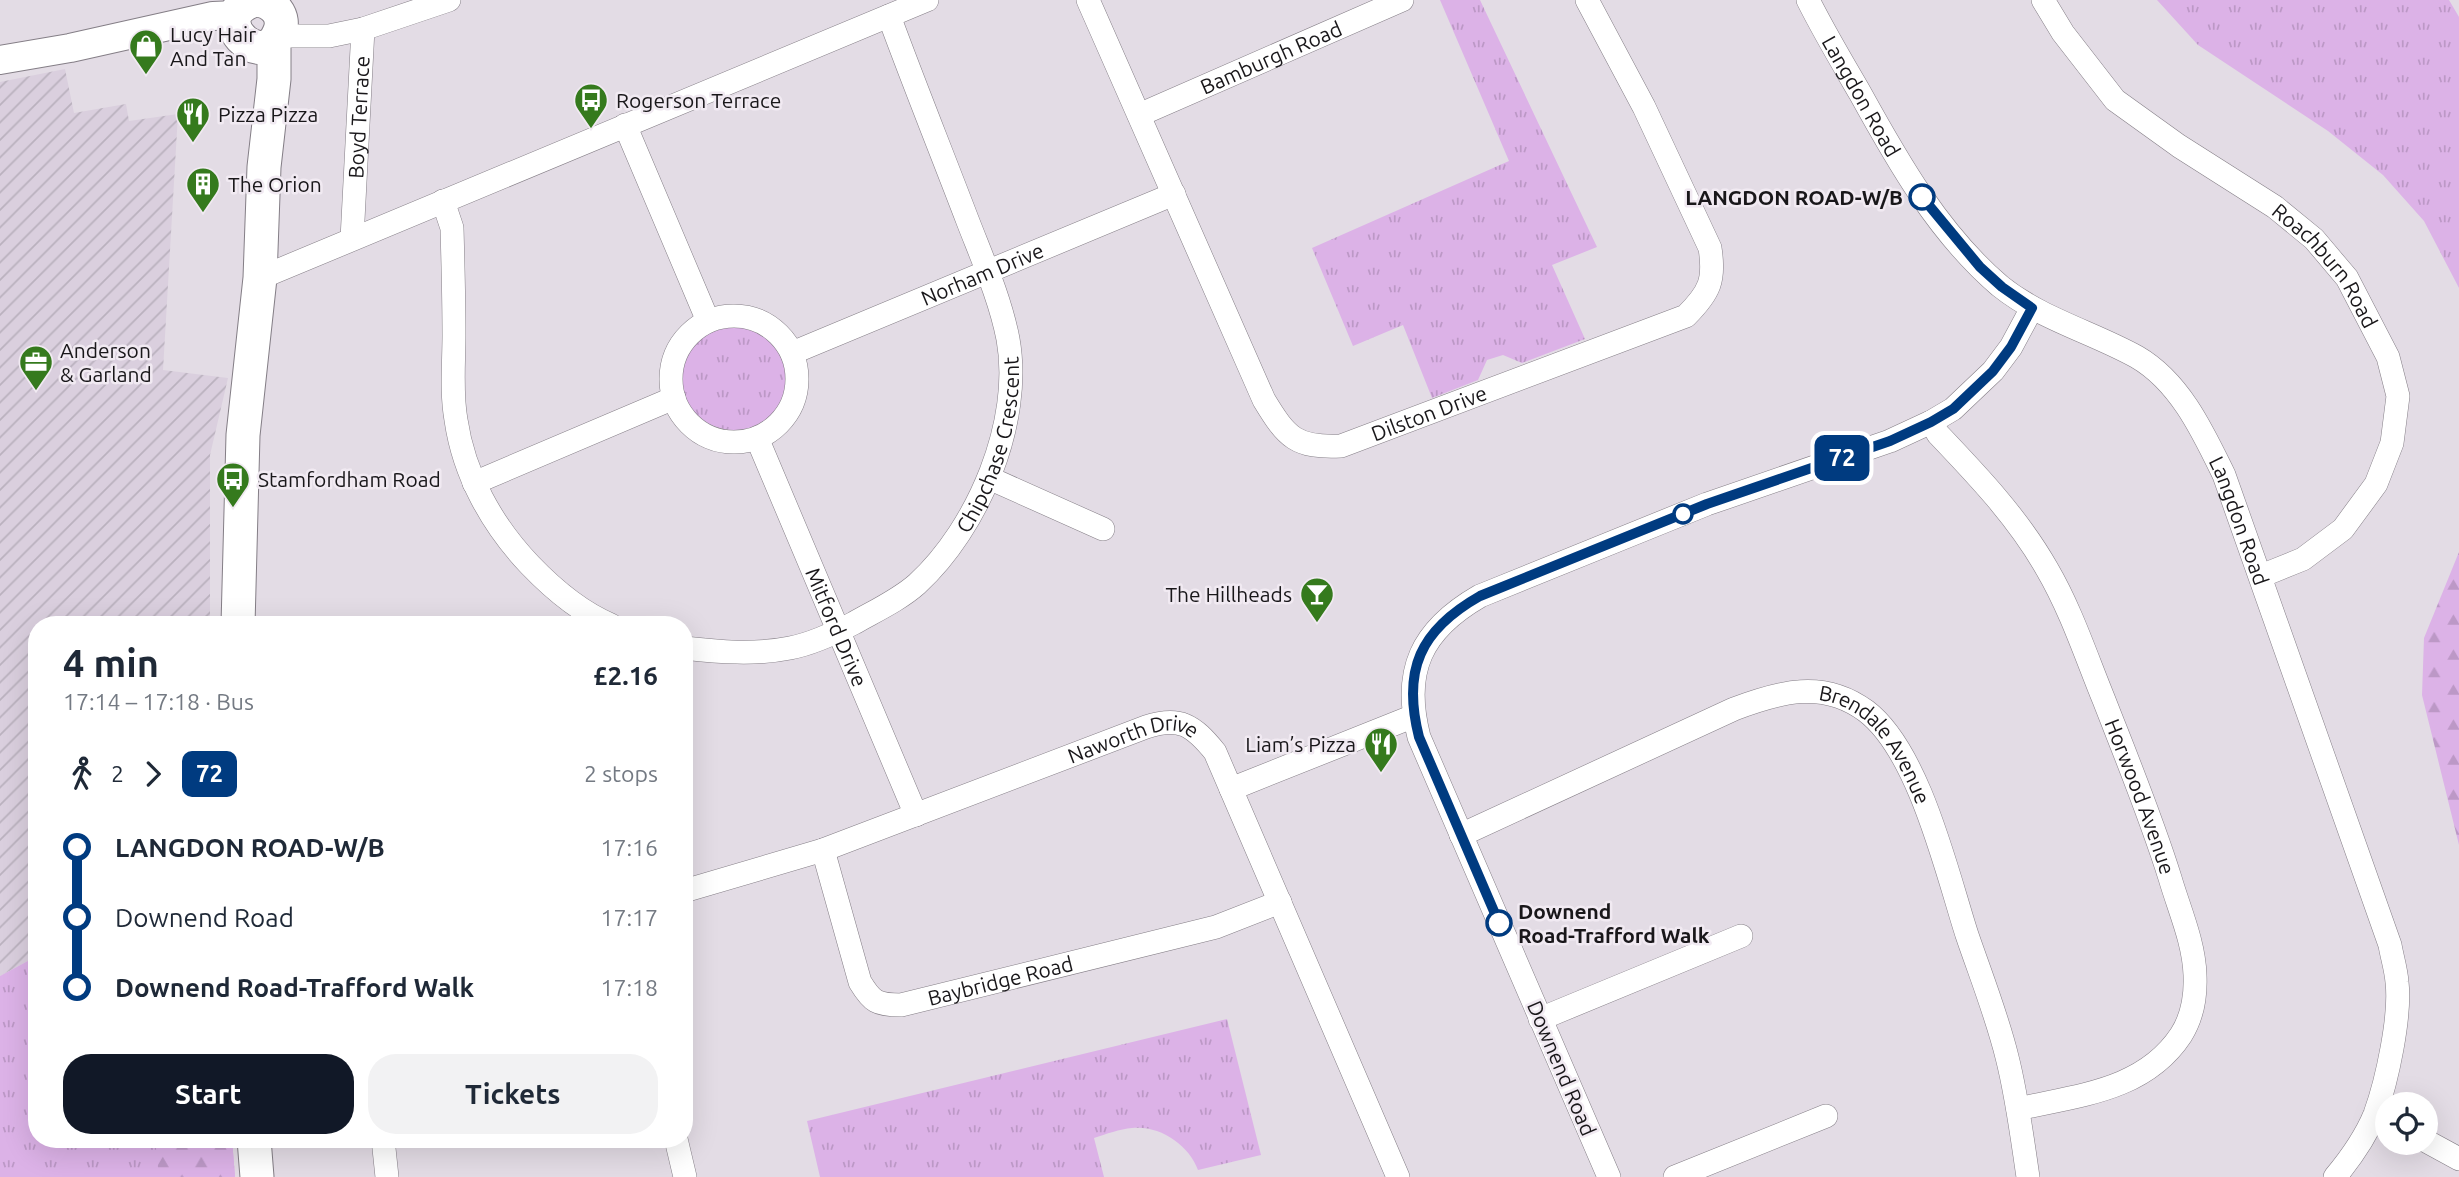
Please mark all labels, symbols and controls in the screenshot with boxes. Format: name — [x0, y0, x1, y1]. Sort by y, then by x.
street label: Bamburgh Road — [1197, 16, 1345, 99]
place label: Lucy Hair And Tan — [170, 22, 256, 70]
shop icon: Lucy Hair And Tan — [127, 27, 165, 76]
street label: Langdon Road — [1817, 31, 1906, 161]
street label: Boyd Terrace — [343, 55, 374, 179]
bus stop icon: Rogerson Terrace — [572, 81, 610, 130]
place label: Rogerson Terrace — [616, 88, 781, 112]
restaurant icon: Pizza Pizza — [174, 95, 212, 144]
place label: Pizza Pizza — [218, 102, 318, 126]
building icon: The Orion — [184, 165, 222, 214]
place label: The Orion — [228, 172, 322, 196]
marker: LANGDON ROAD-W/B — [1909, 184, 1935, 210]
place label: LANGDON ROAD-W/B — [1685, 185, 1903, 209]
street label: Roachburn Road — [2268, 198, 2383, 332]
street label: Norham Drive — [917, 238, 1047, 310]
place label: Anderson & Garland — [60, 338, 152, 386]
office icon: Anderson & Garland — [17, 343, 55, 392]
street label: Chipchase Crescent — [951, 356, 1023, 537]
street label: Dilston Drive — [1368, 380, 1490, 446]
line badge: 72 — [1811, 435, 1874, 481]
text: 72 — [1828, 444, 1856, 471]
street label: Langdon Road — [2205, 452, 2274, 588]
bus stop icon: Stamfordham Road — [214, 460, 252, 509]
place label: Stamfordham Road — [258, 467, 441, 491]
unlabelled marker — [1673, 504, 1693, 524]
street label: Mitford Drive — [801, 564, 872, 690]
bar icon: The Hillheads — [1298, 575, 1336, 624]
place label: The Hillheads — [1165, 582, 1292, 606]
text: 4 min — [63, 642, 159, 684]
text: £2.16 — [593, 661, 658, 690]
street label: Brendale Avenue — [1817, 680, 1935, 807]
text: 17:14 – 17:18 · Bus — [63, 689, 254, 714]
street label: Naworth Drive — [1064, 710, 1204, 768]
street label: Horwood Avenue — [2101, 715, 2180, 877]
restaurant icon: Liam’s Pizza — [1362, 725, 1400, 774]
place label: Liam’s Pizza — [1245, 732, 1356, 756]
icon: walk — [63, 755, 101, 793]
icon: forward — [134, 755, 172, 793]
text: 72 — [196, 760, 223, 787]
text: 2 — [111, 761, 124, 786]
text: 2 stops — [584, 761, 658, 786]
text: LANGDON ROAD-W/B — [115, 833, 385, 862]
text: 17:16 — [600, 835, 658, 860]
place label: Downend Road-Trafford Walk — [1518, 899, 1710, 947]
text: Downend Road — [115, 903, 294, 932]
text: 17:17 — [600, 905, 658, 930]
marker: Downend Road-Trafford Walk — [1486, 910, 1512, 936]
street label: Baybridge Road — [925, 951, 1075, 1010]
text: Downend Road-Trafford Walk — [115, 973, 474, 1002]
text: 17:18 — [600, 975, 658, 1000]
street label: Downend Road — [1523, 997, 1601, 1139]
button: Start — [63, 1054, 354, 1134]
button: Tickets — [368, 1054, 658, 1134]
map controls — [2375, 1092, 2438, 1155]
button: locate — [2375, 1092, 2438, 1155]

